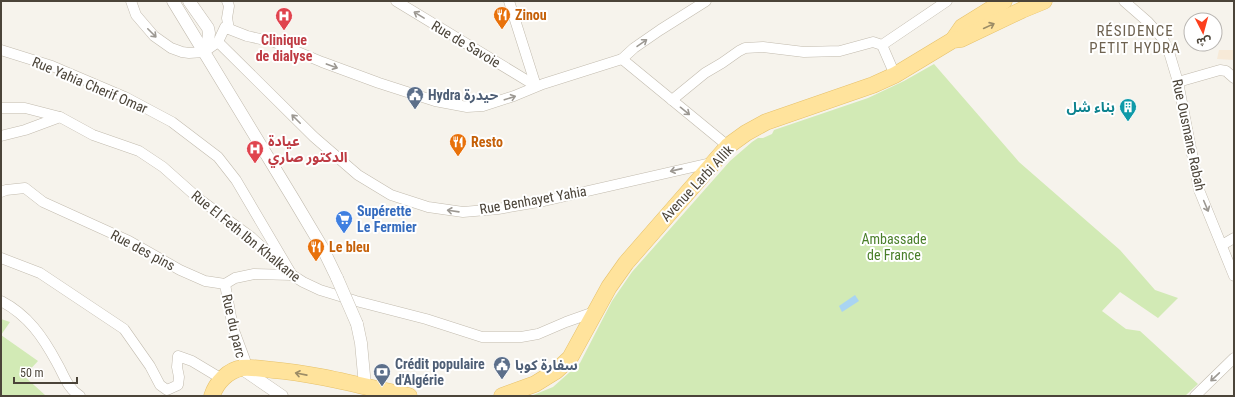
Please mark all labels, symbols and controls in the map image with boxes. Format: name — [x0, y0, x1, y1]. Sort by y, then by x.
restaurant icon: Zinou — [492, 5, 512, 30]
hospital icon: Clinique de dialyse — [274, 6, 294, 31]
place label: Zinou — [515, 7, 547, 23]
one-way arrow — [414, 11, 425, 19]
north arrow — [1183, 12, 1223, 52]
street label: Rue de Savoie — [429, 17, 504, 71]
one-way arrow — [982, 22, 994, 29]
district label: RÉSIDENCE PETIT HYDRA — [1089, 22, 1181, 57]
one-way arrow — [147, 28, 157, 38]
place label: Clinique de dialyse — [256, 32, 313, 64]
text: ش — [1196, 34, 1212, 49]
one-way arrow — [636, 39, 647, 47]
street label: Rue Yahia Cherif Omar — [30, 53, 150, 117]
one-way arrow — [325, 63, 338, 70]
street label: Rue Ousmane Rabah — [1169, 78, 1209, 192]
public building icon: Hydra حيدرة — [405, 85, 425, 110]
place label: Hydra حيدرة — [428, 87, 498, 104]
one-way arrow — [504, 93, 516, 101]
building icon: بناء شل — [1118, 97, 1138, 122]
place label: بناء شل — [1067, 99, 1115, 115]
one-way arrow — [679, 106, 690, 115]
one-way arrow — [291, 114, 301, 124]
restaurant icon: Resto — [448, 132, 468, 157]
place label: عيادة الدكتور صاري — [268, 133, 348, 168]
place label: Resto — [471, 134, 503, 150]
hospital icon: عيادة الدكتور صاري — [245, 139, 265, 164]
street label: Avenue Larbi Allik — [658, 141, 737, 224]
one-way arrow — [670, 167, 683, 175]
street label: Rue Benhayet Yahia — [478, 183, 588, 217]
street label: Rue El Feth Ibn Khalkane — [188, 187, 304, 285]
one-way arrow — [1203, 199, 1211, 211]
place label: Supérette Le Fermier — [357, 203, 417, 235]
one-way arrow — [447, 207, 460, 215]
supermarket icon: Supérette Le Fermier — [334, 209, 354, 234]
street label: Rue des pins — [108, 226, 178, 274]
park label: Ambassade de France — [861, 231, 927, 263]
restaurant icon: Le bleu — [306, 237, 326, 262]
place label: Le bleu — [329, 239, 370, 255]
street label: Rue du parc — [219, 292, 249, 360]
public building icon: سفارة كوبا — [492, 355, 512, 380]
place label: Crédit populaire d'Algérie — [395, 356, 485, 388]
place label: سفارة كوبا — [515, 357, 578, 374]
scale bar — [14, 359, 77, 385]
bank icon: Crédit populaire d'Algérie — [372, 362, 392, 387]
text: 50 m — [20, 366, 44, 380]
one-way arrow — [295, 369, 308, 377]
one-way arrow — [1210, 372, 1220, 382]

